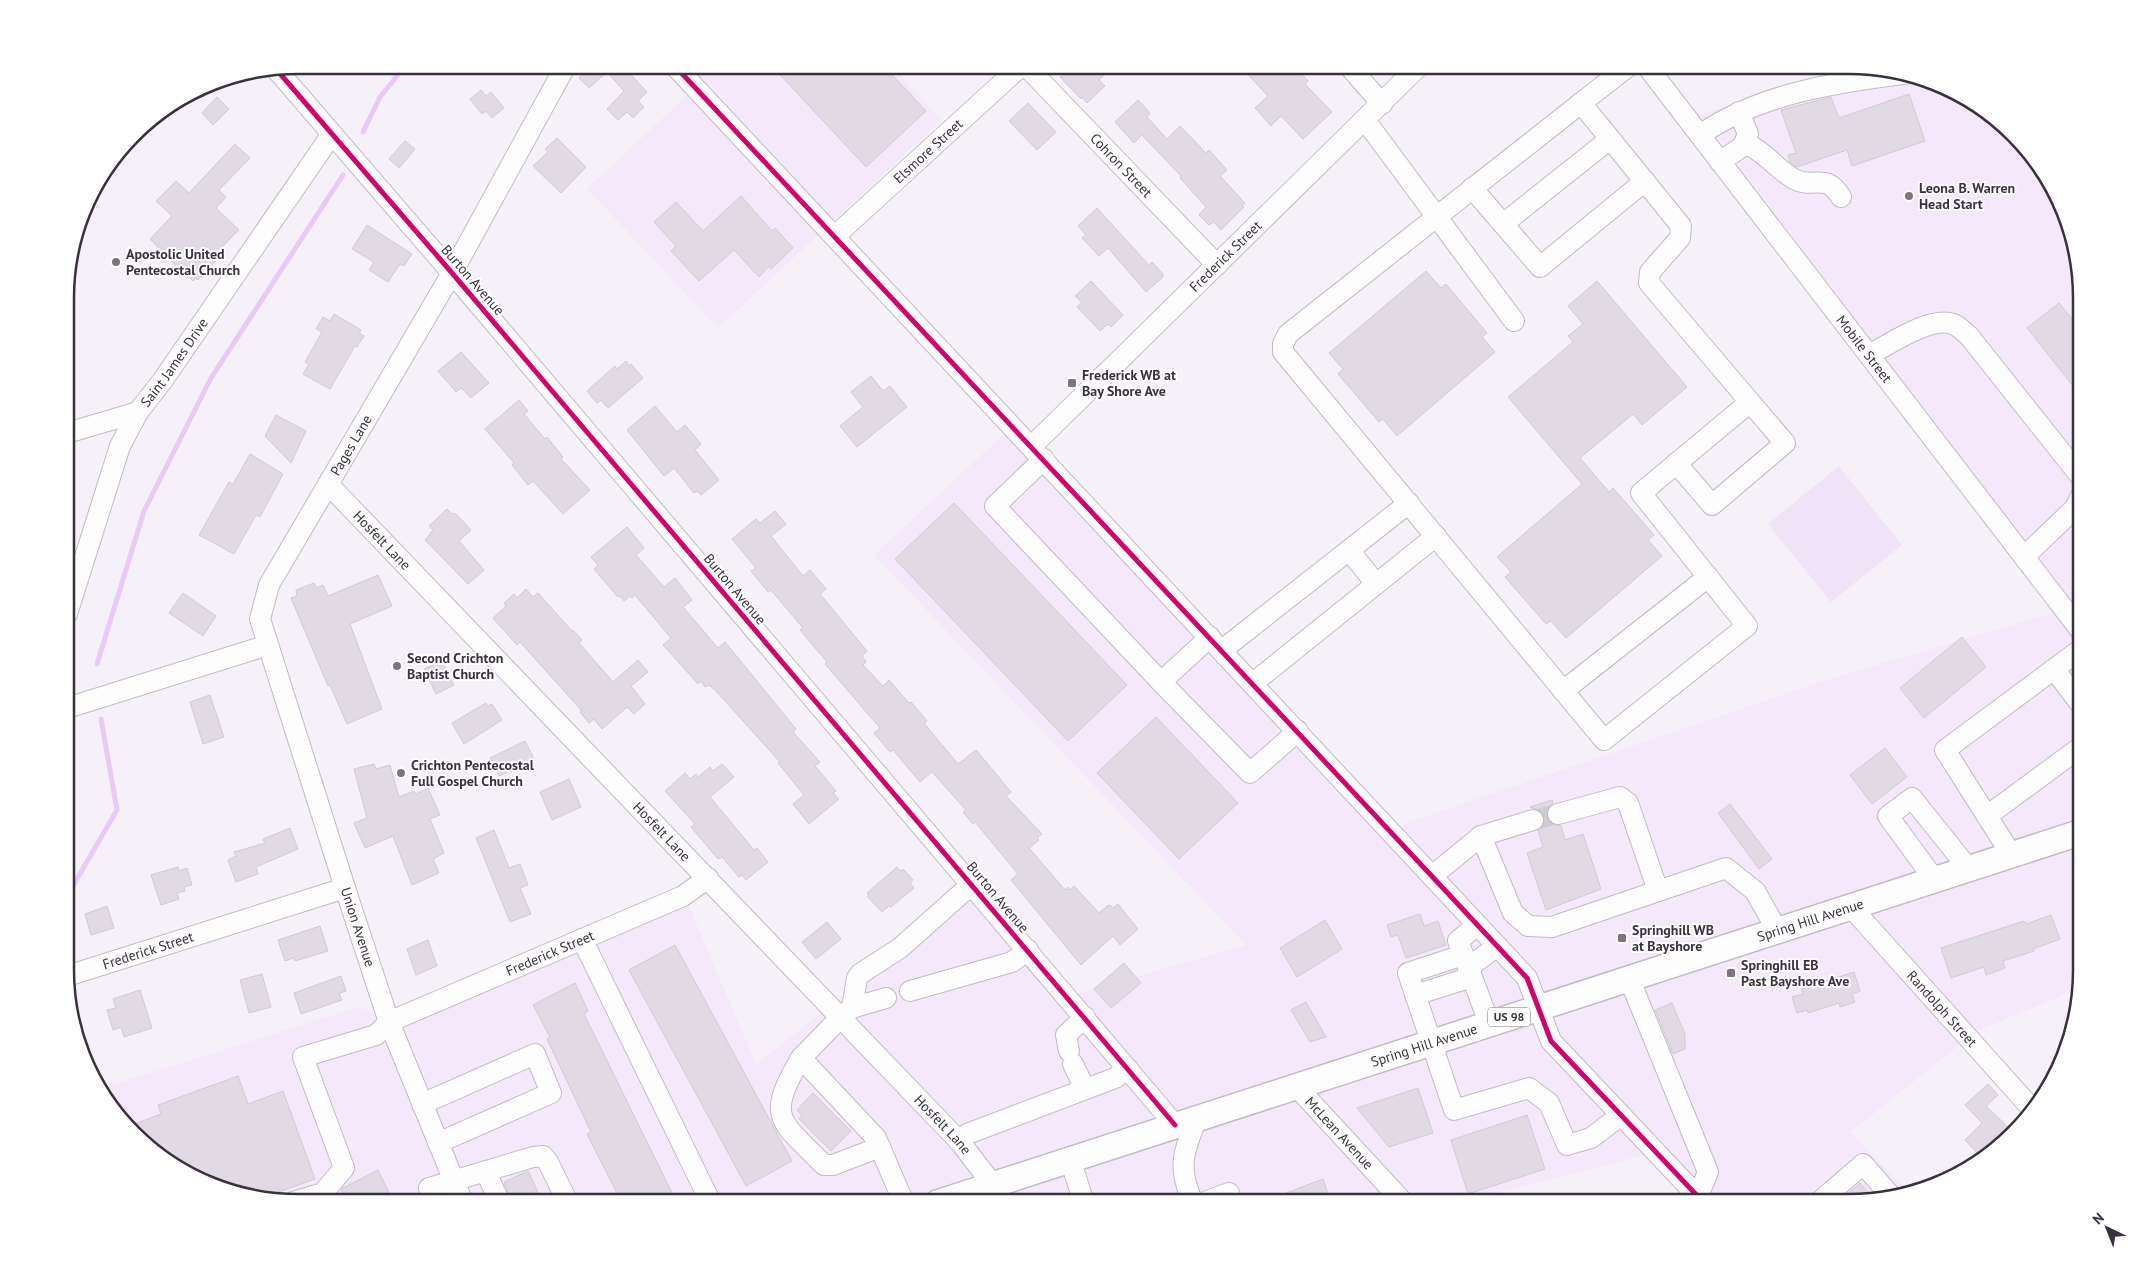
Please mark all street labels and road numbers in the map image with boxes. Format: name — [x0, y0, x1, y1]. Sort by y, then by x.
street label: Elsmore Street — [889, 115, 967, 187]
street label: Cohron Street — [1086, 129, 1156, 201]
street label: Frederick Street — [1185, 216, 1266, 296]
street label: Burton Avenue — [437, 241, 509, 319]
street label: Mobile Street — [1832, 311, 1896, 387]
street label: Saint James Drive — [136, 315, 212, 411]
street label: Pages Lane — [326, 412, 376, 479]
street label: Hosfelt Lane — [349, 507, 415, 574]
street label: Burton Avenue — [700, 550, 770, 628]
street label: Hosfelt Lane — [629, 798, 695, 865]
street label: Burton Avenue — [963, 858, 1033, 936]
street label: Union Avenue — [337, 885, 379, 969]
street label: Spring Hill Avenue — [1755, 894, 1866, 946]
street label: Frederick Street — [503, 926, 597, 980]
street label: Frederick Street — [100, 927, 196, 973]
street label: Randolph Street — [1903, 967, 1981, 1051]
road number: US 98 — [1488, 1008, 1530, 1026]
street label: Spring Hill Avenue — [1369, 1020, 1480, 1071]
street label: Hosfelt Lane — [910, 1091, 975, 1158]
street label: McLean Avenue — [1301, 1093, 1377, 1173]

